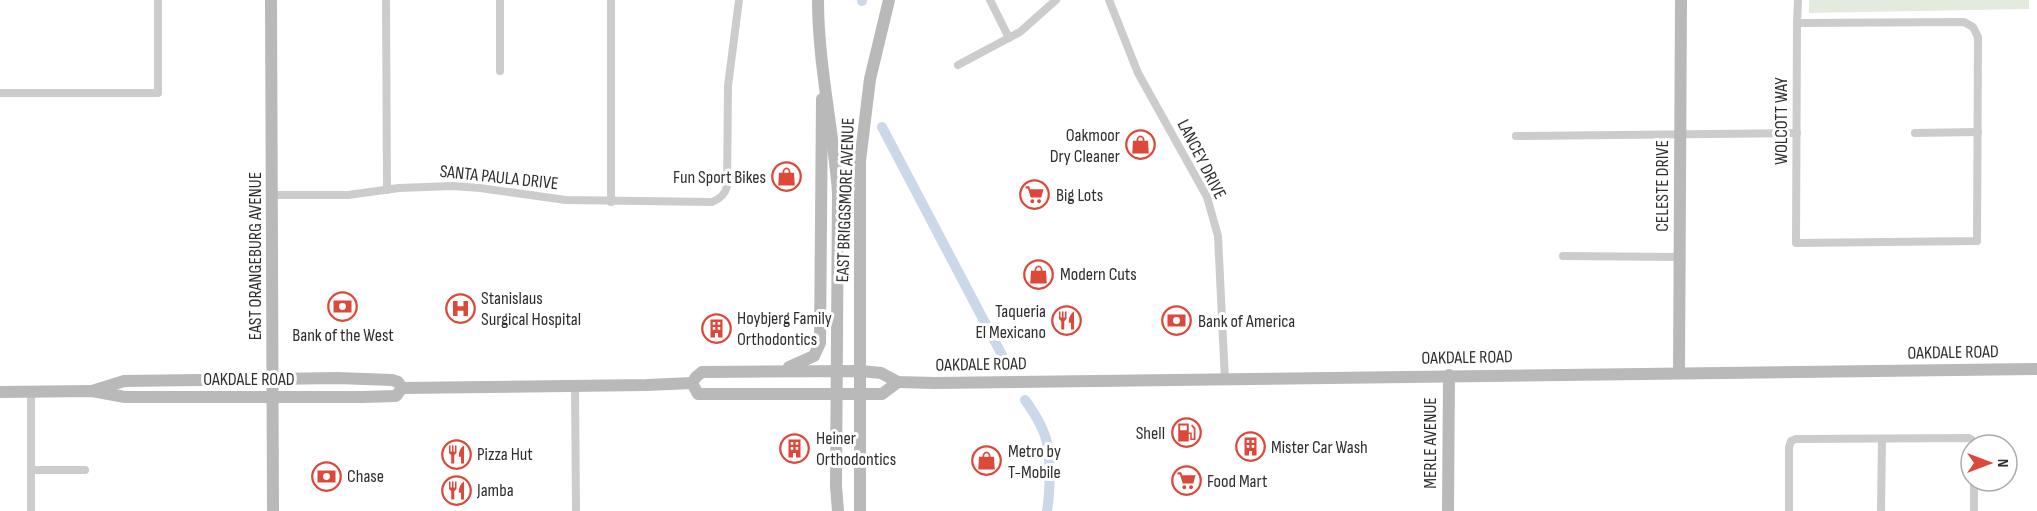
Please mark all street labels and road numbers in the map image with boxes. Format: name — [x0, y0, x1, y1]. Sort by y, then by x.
street label: WOLCOTT WAY — [1771, 77, 1792, 165]
street label: LANCEY DRIVE — [1173, 116, 1231, 203]
street label: EAST BRIGGSMORE AVENUE — [832, 117, 859, 283]
street label: CELESTE DRIVE — [1652, 140, 1673, 232]
street label: SANTA PAULA DRIVE — [439, 161, 559, 194]
street label: EAST ORANGEBURG AVENUE — [245, 172, 266, 340]
street label: OAKDALE ROAD — [1907, 341, 1999, 364]
street label: OAKDALE ROAD — [1421, 346, 1513, 369]
street label: OAKDALE ROAD — [935, 353, 1027, 376]
street label: OAKDALE ROAD — [203, 369, 295, 390]
street label: MERLE AVENUE — [1420, 397, 1441, 489]

